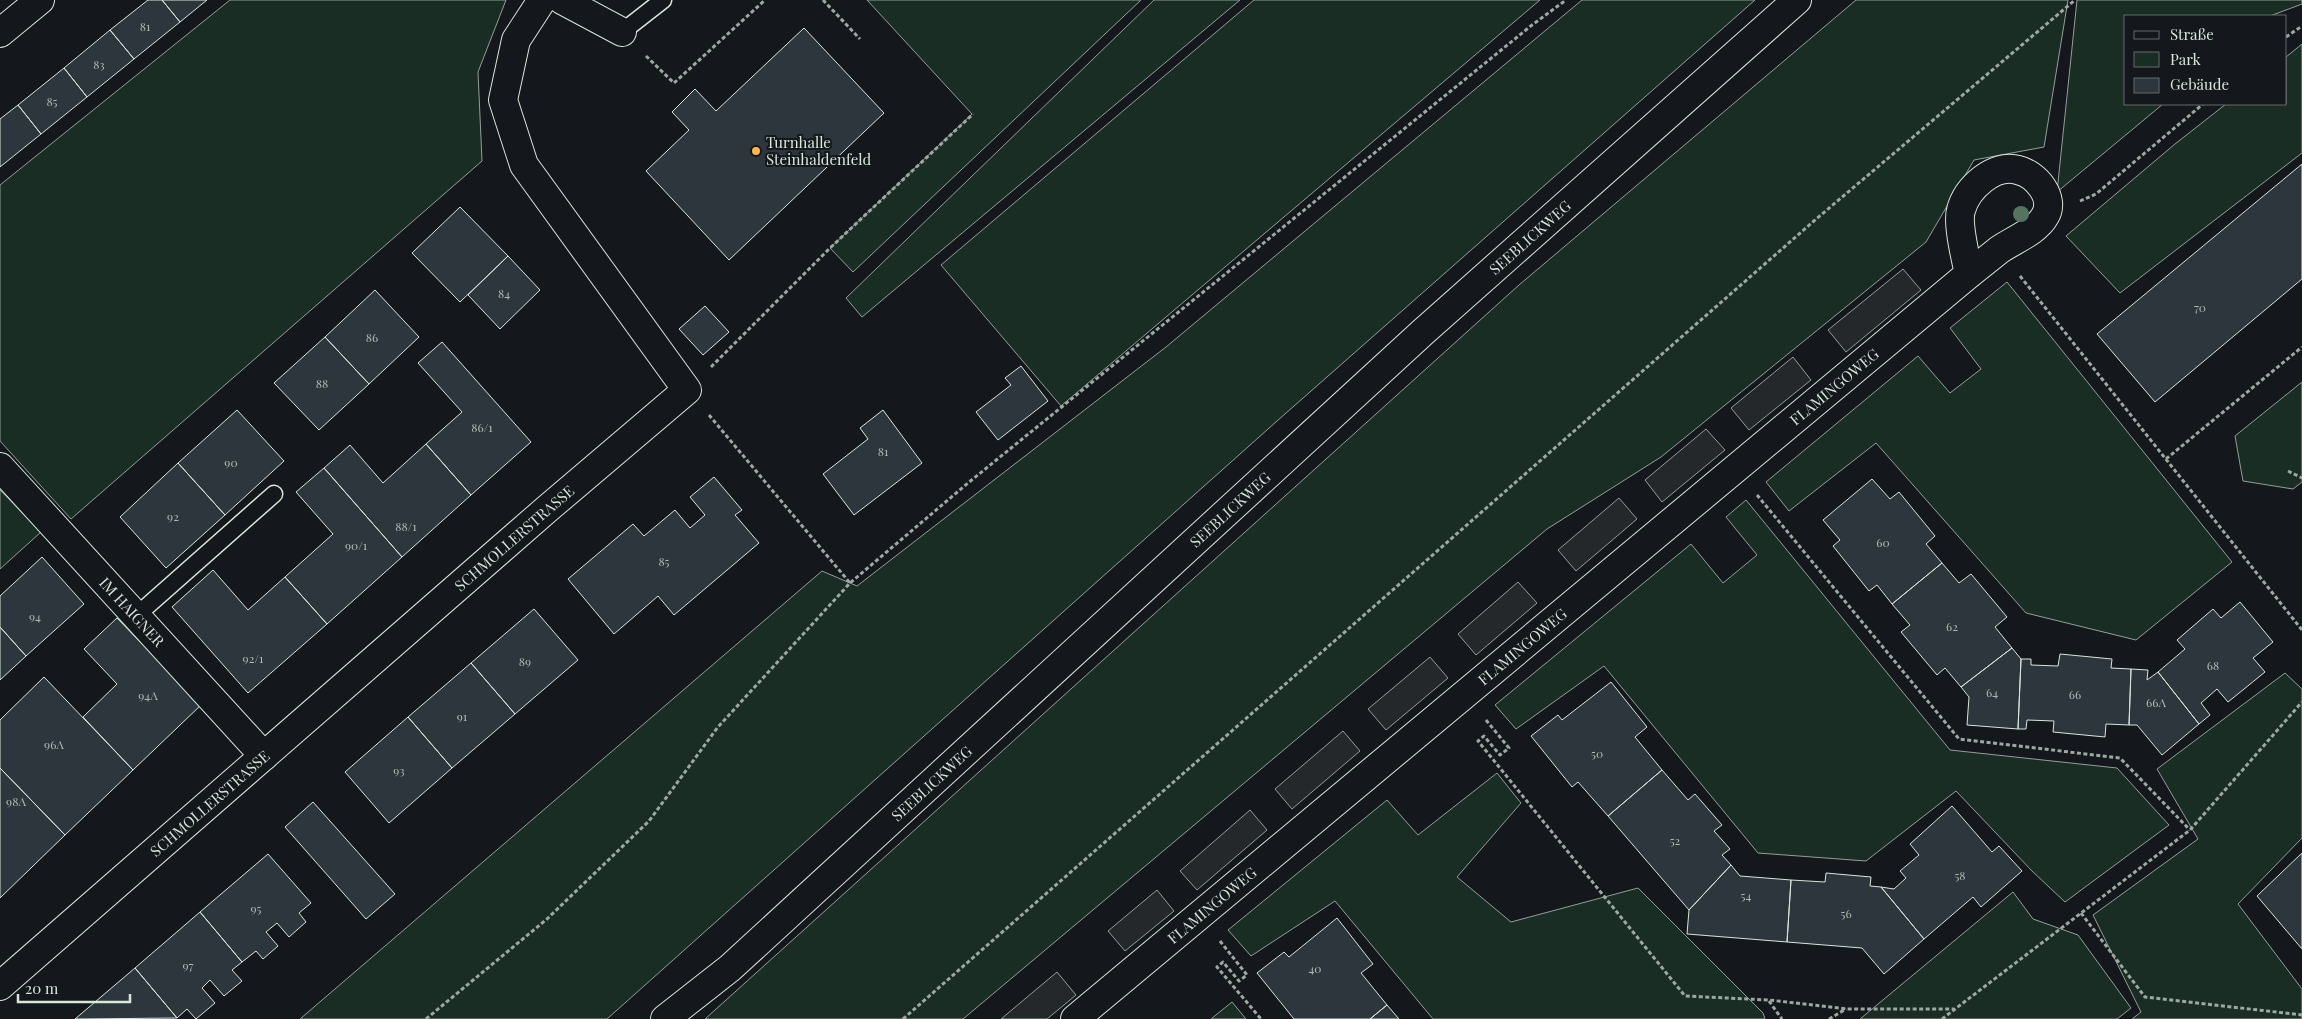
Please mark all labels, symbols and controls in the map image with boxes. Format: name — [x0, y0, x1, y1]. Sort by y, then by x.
legend — [2124, 15, 2287, 105]
house number: 81 — [140, 18, 151, 34]
text: Straße — [2170, 24, 2214, 44]
text: Park — [2170, 49, 2202, 69]
house number: 83 — [93, 56, 105, 72]
text: Gebäude — [2170, 74, 2229, 94]
house number: 85 — [46, 93, 58, 109]
place label: Turnhalle Steinhaldenfeld — [766, 132, 871, 169]
marker: Turnhalle Steinhaldenfeld — [750, 145, 762, 157]
street label: SEEBLICKWEG — [1485, 195, 1575, 279]
house number: 84 — [498, 285, 510, 301]
house number: 70 — [2194, 299, 2206, 315]
house number: 86 — [366, 329, 378, 345]
street label: FLAMINGOWEG — [1785, 343, 1883, 429]
house number: 88 — [316, 375, 328, 391]
house number: 86/1 — [471, 419, 493, 435]
house number: 81 — [878, 443, 889, 459]
house number: 90 — [224, 454, 238, 470]
street label: SEEBLICKWEG — [1185, 467, 1275, 551]
street label: SCHMOLLERSTRASSE — [450, 480, 578, 595]
house number: 92 — [167, 508, 179, 524]
house number: 88/1 — [395, 518, 417, 534]
house number: 60 — [1876, 534, 1890, 550]
house number: 90/1 — [345, 537, 368, 553]
house number: 85 — [658, 553, 670, 569]
street label: IM HAIGNER — [95, 573, 169, 651]
street label: FLAMINGOWEG — [1473, 603, 1571, 689]
house number: 94 — [29, 608, 41, 624]
house number: 62 — [1946, 618, 1958, 634]
house number: 92/1 — [243, 650, 264, 666]
house number: 89 — [519, 653, 531, 669]
house number: 68 — [2207, 657, 2219, 673]
house number: 64 — [1986, 684, 1998, 700]
house number: 66 — [2069, 686, 2081, 702]
house number: 94A — [138, 687, 158, 703]
house number: 66A — [2146, 694, 2166, 710]
house number: 91 — [457, 708, 468, 724]
house number: 96A — [44, 736, 64, 752]
street label: SEEBLICKWEG — [887, 741, 976, 825]
house number: 50 — [1591, 745, 1603, 761]
street label: SCHMOLLERSTRASSE — [146, 746, 273, 861]
house number: 93 — [393, 762, 405, 778]
house number: 98A — [6, 793, 26, 809]
house number: 52 — [1670, 832, 1681, 848]
street label: FLAMINGOWEG — [1163, 862, 1261, 948]
house number: 58 — [1954, 867, 1966, 883]
house number: 54 — [1741, 887, 1752, 903]
house number: 95 — [250, 900, 262, 916]
house number: 56 — [1840, 905, 1852, 921]
house number: 97 — [183, 957, 194, 973]
house number: 40 — [1308, 960, 1322, 976]
scale bar — [18, 972, 130, 1004]
text: 20 m — [25, 978, 59, 998]

